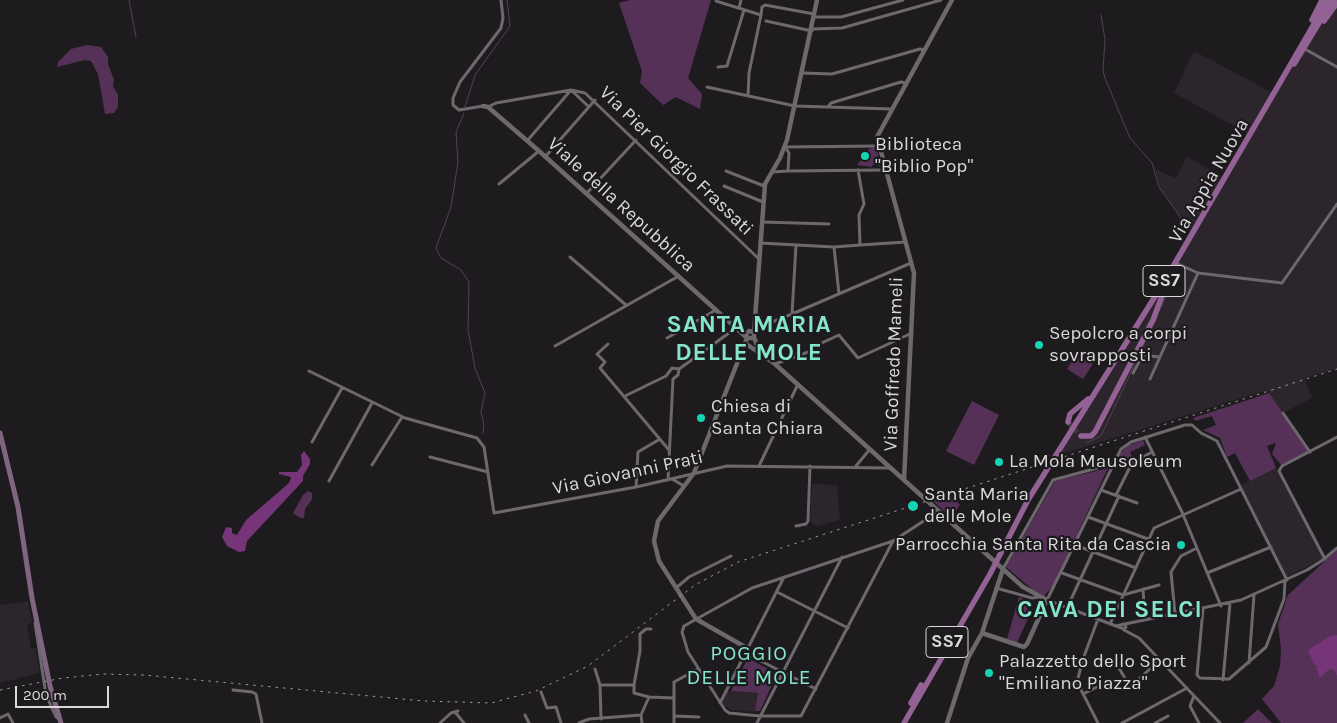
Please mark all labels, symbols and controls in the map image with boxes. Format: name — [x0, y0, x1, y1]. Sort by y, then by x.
street label: Via Pier Giorgio Frassati — [594, 81, 758, 241]
street label: Via Appia Nuova — [1164, 115, 1254, 247]
street label: Viale della Repubblica — [542, 133, 700, 277]
place label: Biblioteca "Biblio Pop" — [875, 134, 973, 178]
marker: Biblioteca "Biblio Pop" — [859, 150, 871, 162]
road number: SS7 — [1143, 266, 1185, 296]
street label: Via Goffredo Mameli — [880, 276, 908, 452]
district label: SANTA MARIA DELLE MOLE — [665, 311, 833, 367]
place label: Sepolcro a corpi sovrapposti — [1049, 323, 1187, 367]
marker: Sepolcro a corpi sovrapposti — [1033, 339, 1045, 351]
place label: Chiesa di Santa Chiara — [711, 396, 823, 440]
marker: Chiesa di Santa Chiara — [695, 412, 707, 424]
street label: Via Giovanni Prati — [551, 446, 705, 500]
place label: La Mola Mausoleum — [1009, 451, 1182, 473]
marker: La Mola Mausoleum — [993, 456, 1005, 468]
place label: Santa Maria delle Mole — [924, 484, 1029, 528]
marker: Santa Maria delle Mole — [906, 499, 920, 513]
place label: Parrocchia Santa Rita da Cascia — [895, 534, 1171, 556]
marker: Parrocchia Santa Rita da Cascia — [1175, 539, 1187, 551]
district label: CAVA DEI SELCI — [1015, 596, 1205, 624]
road number: SS7 — [926, 626, 968, 658]
district label: POGGIO DELLE MOLE — [685, 641, 813, 691]
place label: Palazzetto dello Sport "Emiliano Piazza" — [999, 651, 1186, 695]
marker: Palazzetto dello Sport "Emiliano Piazza" — [983, 667, 995, 679]
scale bar — [18, 676, 111, 708]
text: 200 m — [23, 686, 67, 704]

